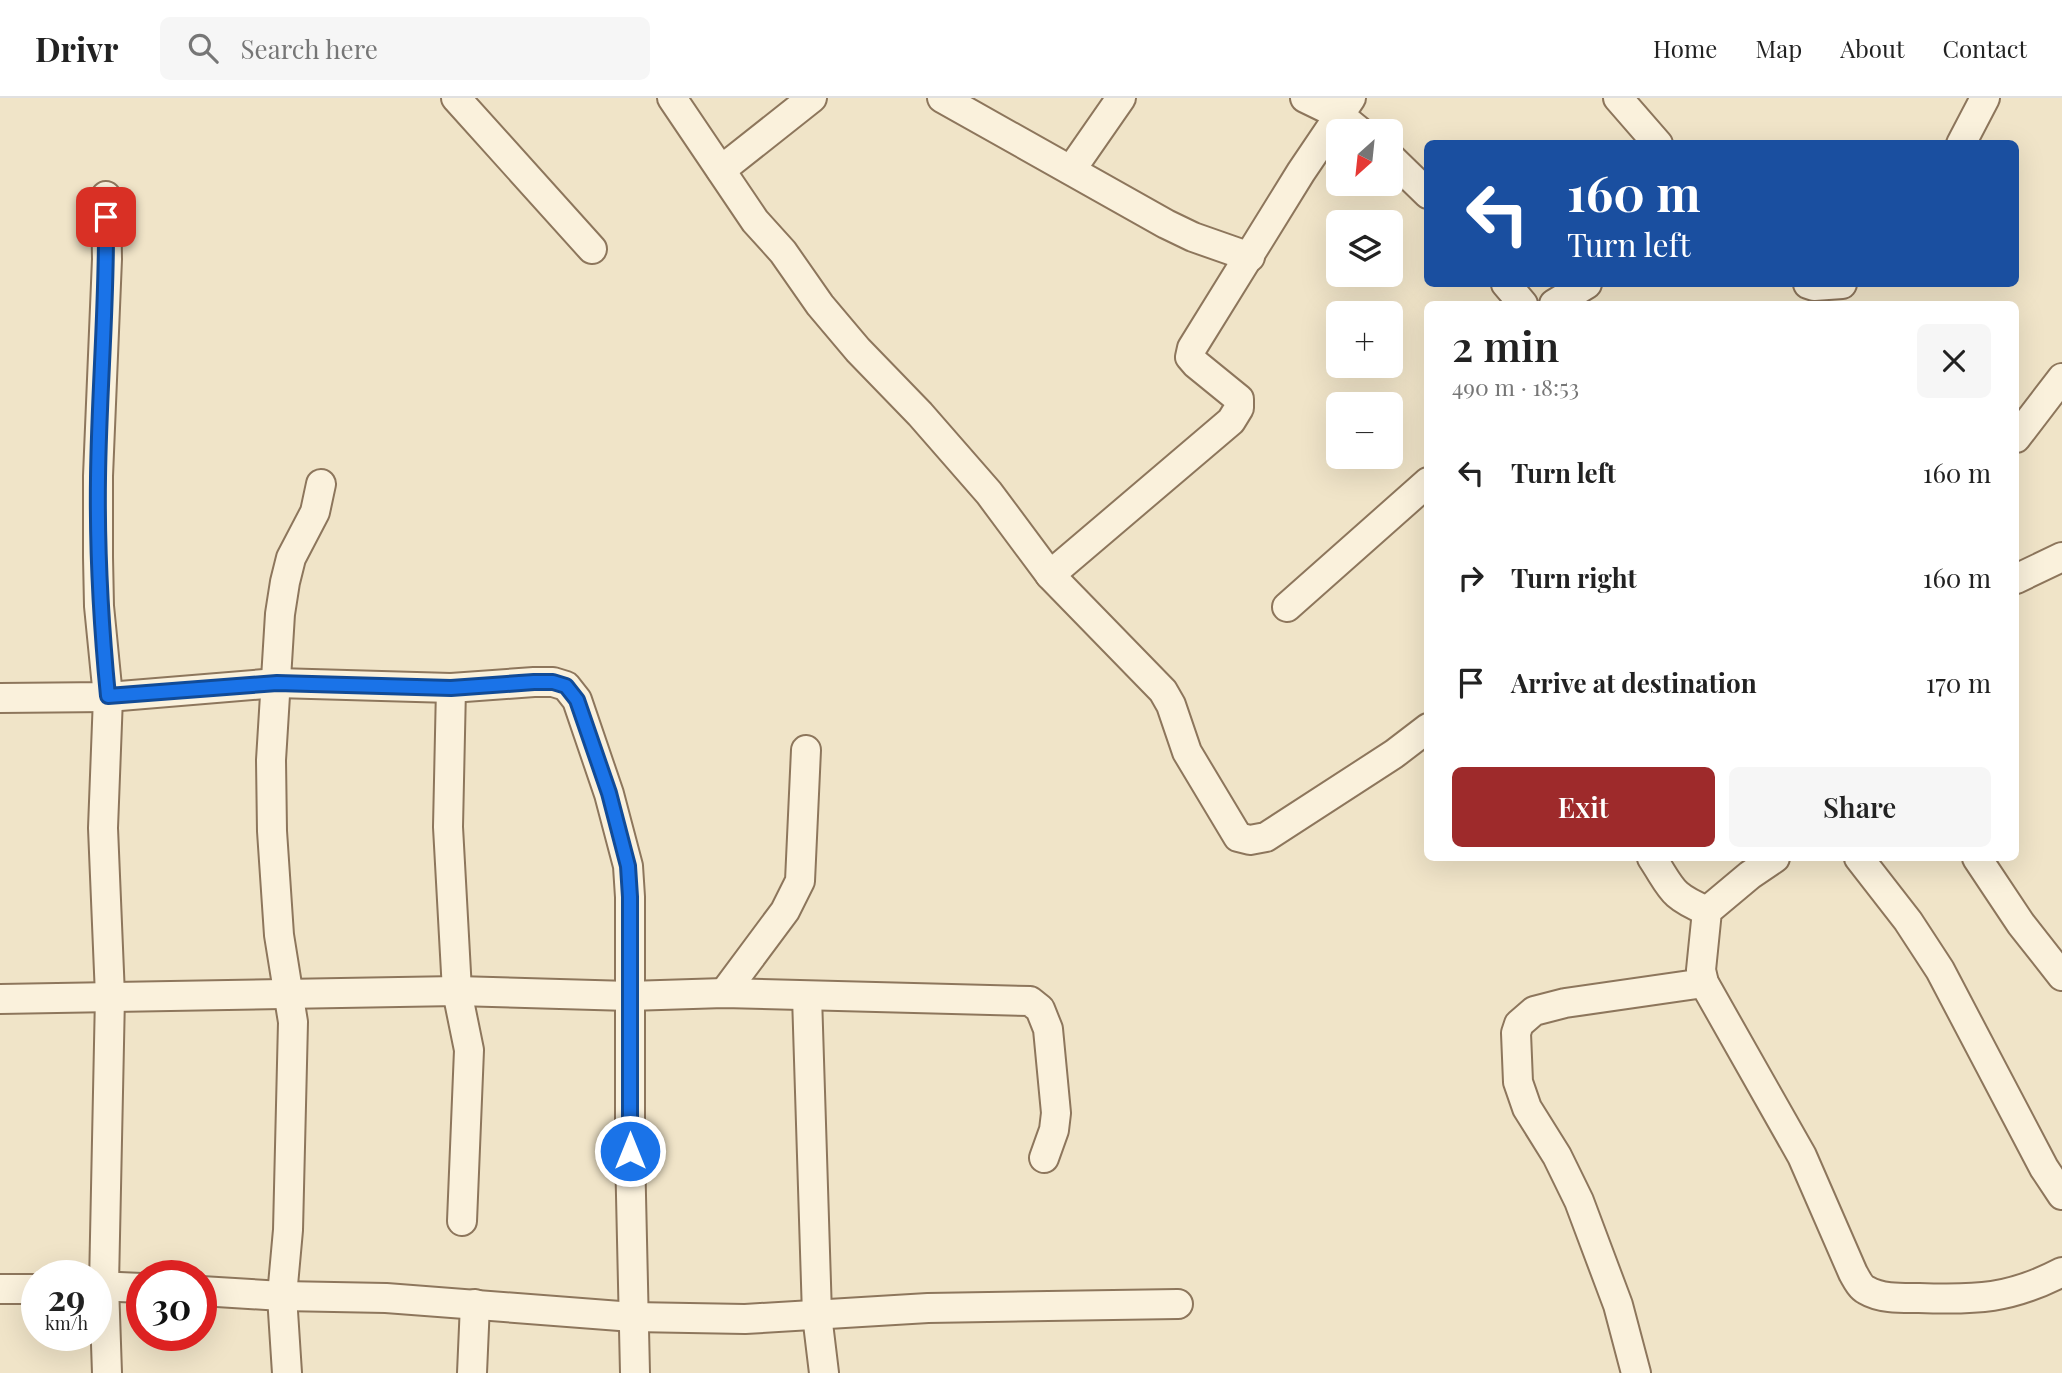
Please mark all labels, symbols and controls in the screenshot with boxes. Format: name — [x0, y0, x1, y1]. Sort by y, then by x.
search box — [160, 17, 650, 80]
text: Drivr — [35, 26, 118, 70]
icon: search — [184, 29, 222, 67]
text: Search here — [240, 31, 378, 66]
text: Home — [1653, 32, 1717, 64]
text: Map — [1755, 32, 1802, 64]
text: About — [1840, 32, 1904, 64]
text: Contact — [1942, 32, 2027, 64]
north arrow — [1326, 119, 1404, 196]
map controls — [1326, 119, 1403, 469]
text: 160 m — [1567, 159, 1701, 224]
icon: left — [1452, 168, 1543, 259]
pin — [76, 187, 136, 247]
icon: arrive — [87, 198, 125, 236]
button: layers — [1326, 210, 1403, 287]
text: Turn left — [1567, 222, 1691, 265]
button: + — [1326, 301, 1403, 378]
text: 2 min — [1452, 317, 1559, 373]
button: close — [1917, 324, 1991, 398]
text: 490 m · 18:53 — [1452, 371, 1579, 402]
button: − — [1326, 392, 1403, 469]
icon: left — [1452, 454, 1490, 492]
text: Turn left — [1511, 455, 1616, 490]
text: 160 m — [1923, 455, 1991, 490]
icon: right — [1452, 559, 1490, 597]
text: Turn right — [1511, 560, 1637, 595]
text: 160 m — [1923, 560, 1991, 595]
icon: arrive — [1452, 664, 1490, 702]
text: Arrive at destination — [1511, 665, 1757, 700]
text: 170 m — [1926, 665, 1991, 700]
button: Exit — [1452, 767, 1715, 847]
button: Share — [1729, 767, 1991, 847]
position arrow — [593, 1114, 667, 1188]
speed limit sign: 30 — [126, 1260, 217, 1351]
text: 29 — [48, 1273, 85, 1320]
text: km/h — [45, 1311, 88, 1335]

